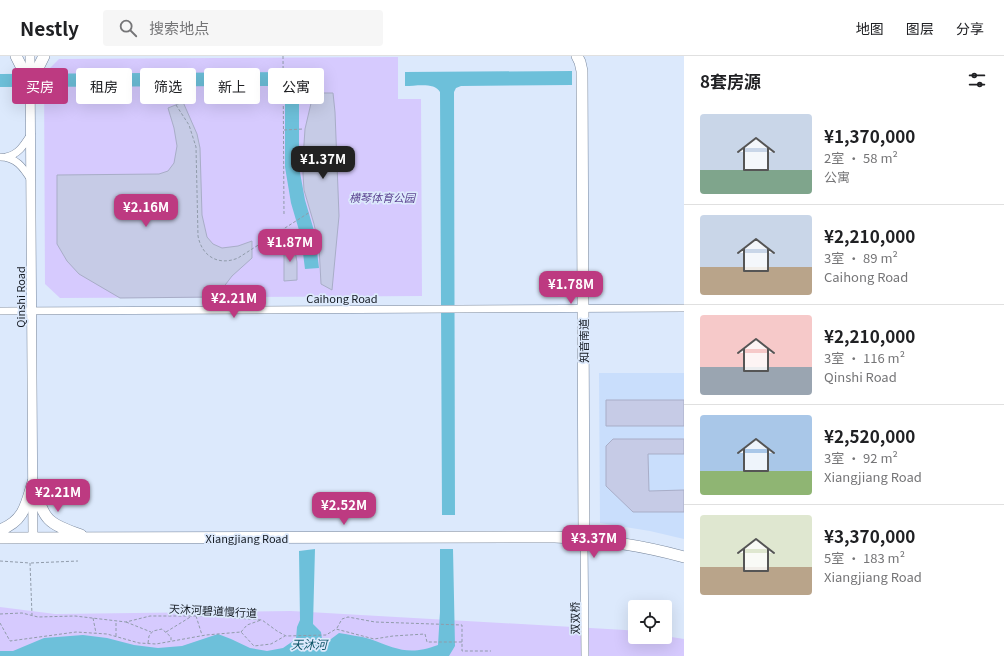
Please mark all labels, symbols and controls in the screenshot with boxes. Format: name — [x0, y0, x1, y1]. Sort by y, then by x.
search box — [103, 10, 383, 46]
text: Nestly — [20, 14, 79, 41]
icon: search — [117, 17, 139, 39]
text: 搜索地点 — [149, 17, 209, 38]
text: 地图 — [856, 18, 884, 38]
text: 图层 — [906, 18, 934, 38]
text: 分享 — [956, 18, 984, 38]
chip: 买房 — [12, 68, 68, 104]
chip: 租房 — [76, 68, 132, 104]
chip: 筛选 — [140, 68, 196, 104]
chip: 新上 — [204, 68, 260, 104]
chip: 公寓 — [268, 68, 324, 104]
text: 8套房源 — [700, 68, 761, 93]
icon: filters — [966, 69, 988, 91]
text: ¥1,370,000 — [824, 123, 915, 148]
icon: home — [732, 130, 780, 178]
pin: ¥1.37M — [290, 146, 356, 180]
text: 2室 · 58 m² — [824, 148, 898, 167]
text: ¥1.37M — [300, 149, 346, 168]
text: 公寓 — [824, 167, 850, 186]
park label: 横琴体育公园 — [349, 189, 417, 205]
pin: ¥2.16M — [113, 194, 179, 228]
text: ¥2.16M — [123, 197, 169, 216]
text: ¥2,210,000 — [824, 223, 915, 248]
pin: ¥1.87M — [257, 229, 323, 263]
icon: home — [732, 231, 780, 279]
text: ¥1.87M — [267, 232, 313, 251]
text: 3室 · 89 m² — [824, 248, 898, 267]
street label: Qinshi Road — [12, 266, 28, 328]
text: Caihong Road — [824, 267, 908, 286]
pin: ¥1.78M — [538, 271, 604, 305]
text: ¥1.78M — [548, 274, 594, 293]
pin: ¥2.21M — [201, 285, 267, 319]
text: ¥2.21M — [211, 288, 257, 307]
street label: Caihong Road — [306, 290, 378, 306]
street label: 知音南道 — [575, 319, 591, 363]
text: ¥2,210,000 — [824, 323, 915, 348]
icon: home — [732, 331, 780, 379]
text: 3室 · 116 m² — [824, 348, 905, 367]
text: Qinshi Road — [824, 367, 897, 386]
text: ¥2,520,000 — [824, 423, 915, 448]
icon: home — [732, 431, 780, 479]
text: 3室 · 92 m² — [824, 448, 898, 467]
text: Xiangjiang Road — [824, 467, 922, 486]
pin: ¥2.21M — [25, 479, 91, 513]
text: ¥2.21M — [35, 482, 81, 501]
pin: ¥2.52M — [311, 492, 377, 526]
text: ¥2.52M — [321, 495, 367, 514]
text: ¥3,370,000 — [824, 523, 915, 548]
pin: ¥3.37M — [561, 525, 627, 559]
text: ¥3.37M — [571, 528, 617, 547]
street label: Xiangjiang Road — [206, 530, 288, 546]
icon: home — [732, 531, 780, 579]
text: 5室 · 183 m² — [824, 548, 905, 567]
text: Xiangjiang Road — [824, 567, 922, 586]
street label: 天沐河碧道慢行道 — [169, 600, 257, 620]
map controls — [628, 600, 672, 644]
button: locate — [628, 600, 672, 644]
street label: 双双桥 — [566, 602, 582, 635]
water label: 天沐河 — [291, 635, 329, 652]

